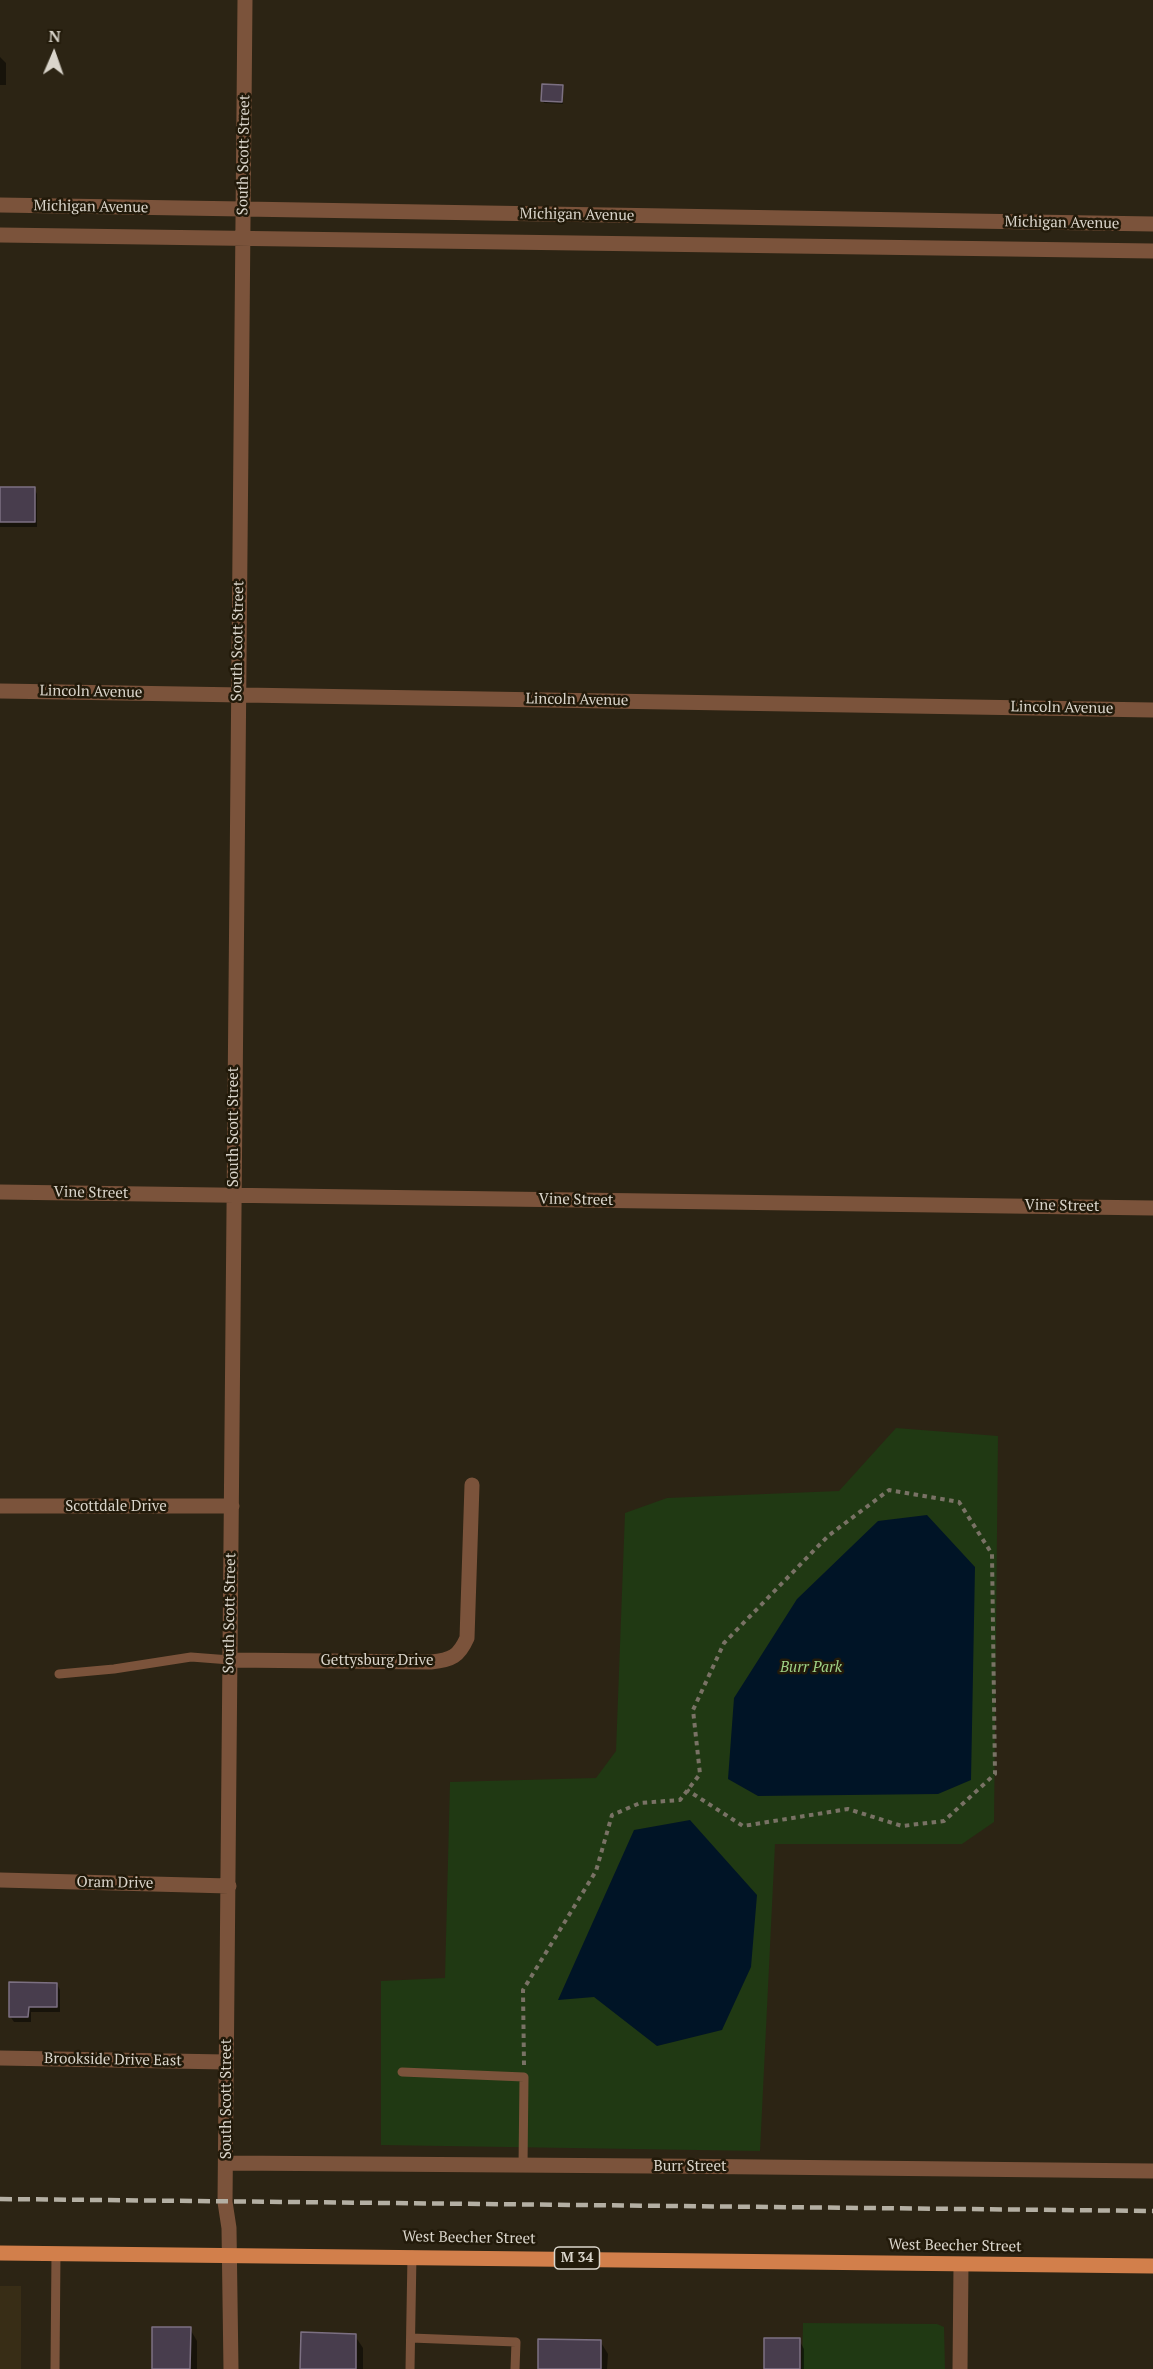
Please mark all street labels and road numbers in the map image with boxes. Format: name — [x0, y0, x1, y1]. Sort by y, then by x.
street label: South Scott Street — [234, 95, 254, 215]
street label: Michigan Avenue — [33, 197, 149, 217]
street label: Michigan Avenue — [519, 205, 635, 225]
street label: Michigan Avenue — [1004, 213, 1120, 233]
street label: South Scott Street — [228, 581, 248, 701]
street label: Lincoln Avenue — [39, 682, 143, 702]
street label: Lincoln Avenue — [525, 690, 629, 710]
street label: Lincoln Avenue — [1010, 698, 1114, 718]
street label: South Scott Street — [225, 1067, 243, 1187]
street label: Vine Street — [53, 1183, 129, 1203]
street label: Vine Street — [538, 1190, 614, 1210]
street label: Vine Street — [1024, 1196, 1100, 1216]
street label: Scottdale Drive — [65, 1498, 167, 1516]
street label: South Scott Street — [220, 1553, 240, 1673]
street label: Gettysburg Drive — [321, 1652, 433, 1670]
street label: Oram Drive — [76, 1873, 154, 1893]
street label: South Scott Street — [218, 2039, 236, 2159]
street label: Brookside Drive East — [44, 2050, 182, 2070]
street label: Burr Street — [653, 2158, 727, 2176]
street label: West Beecher Street — [402, 2228, 536, 2248]
street label: West Beecher Street — [888, 2236, 1022, 2256]
road number: M 34 — [554, 2247, 600, 2269]

